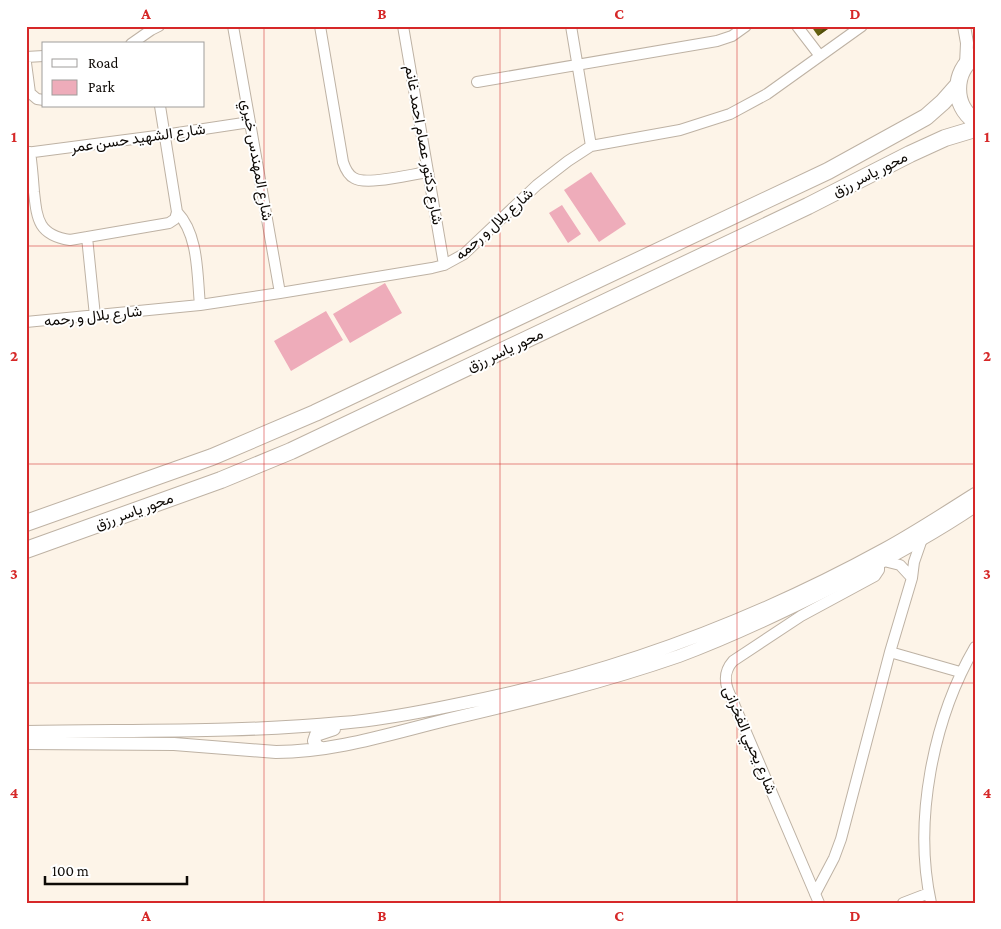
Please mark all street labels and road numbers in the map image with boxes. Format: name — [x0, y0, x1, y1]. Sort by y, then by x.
street label: شارع دكتور عصام احمد غانم — [399, 64, 446, 227]
street label: شارع المهندس خيري — [234, 98, 276, 223]
street label: شارع الشهيد حسن عمر — [69, 121, 207, 158]
street label: محور ياسر رزق — [830, 148, 911, 201]
street label: شارع بلال و رحمه — [452, 185, 538, 265]
street label: شارع بلال و رحمه — [43, 303, 143, 332]
street label: محور ياسر رزق — [465, 325, 546, 375]
street label: محور ياسر رزق — [93, 489, 176, 533]
street label: شارع يحيي الفخرانى — [715, 684, 780, 798]

